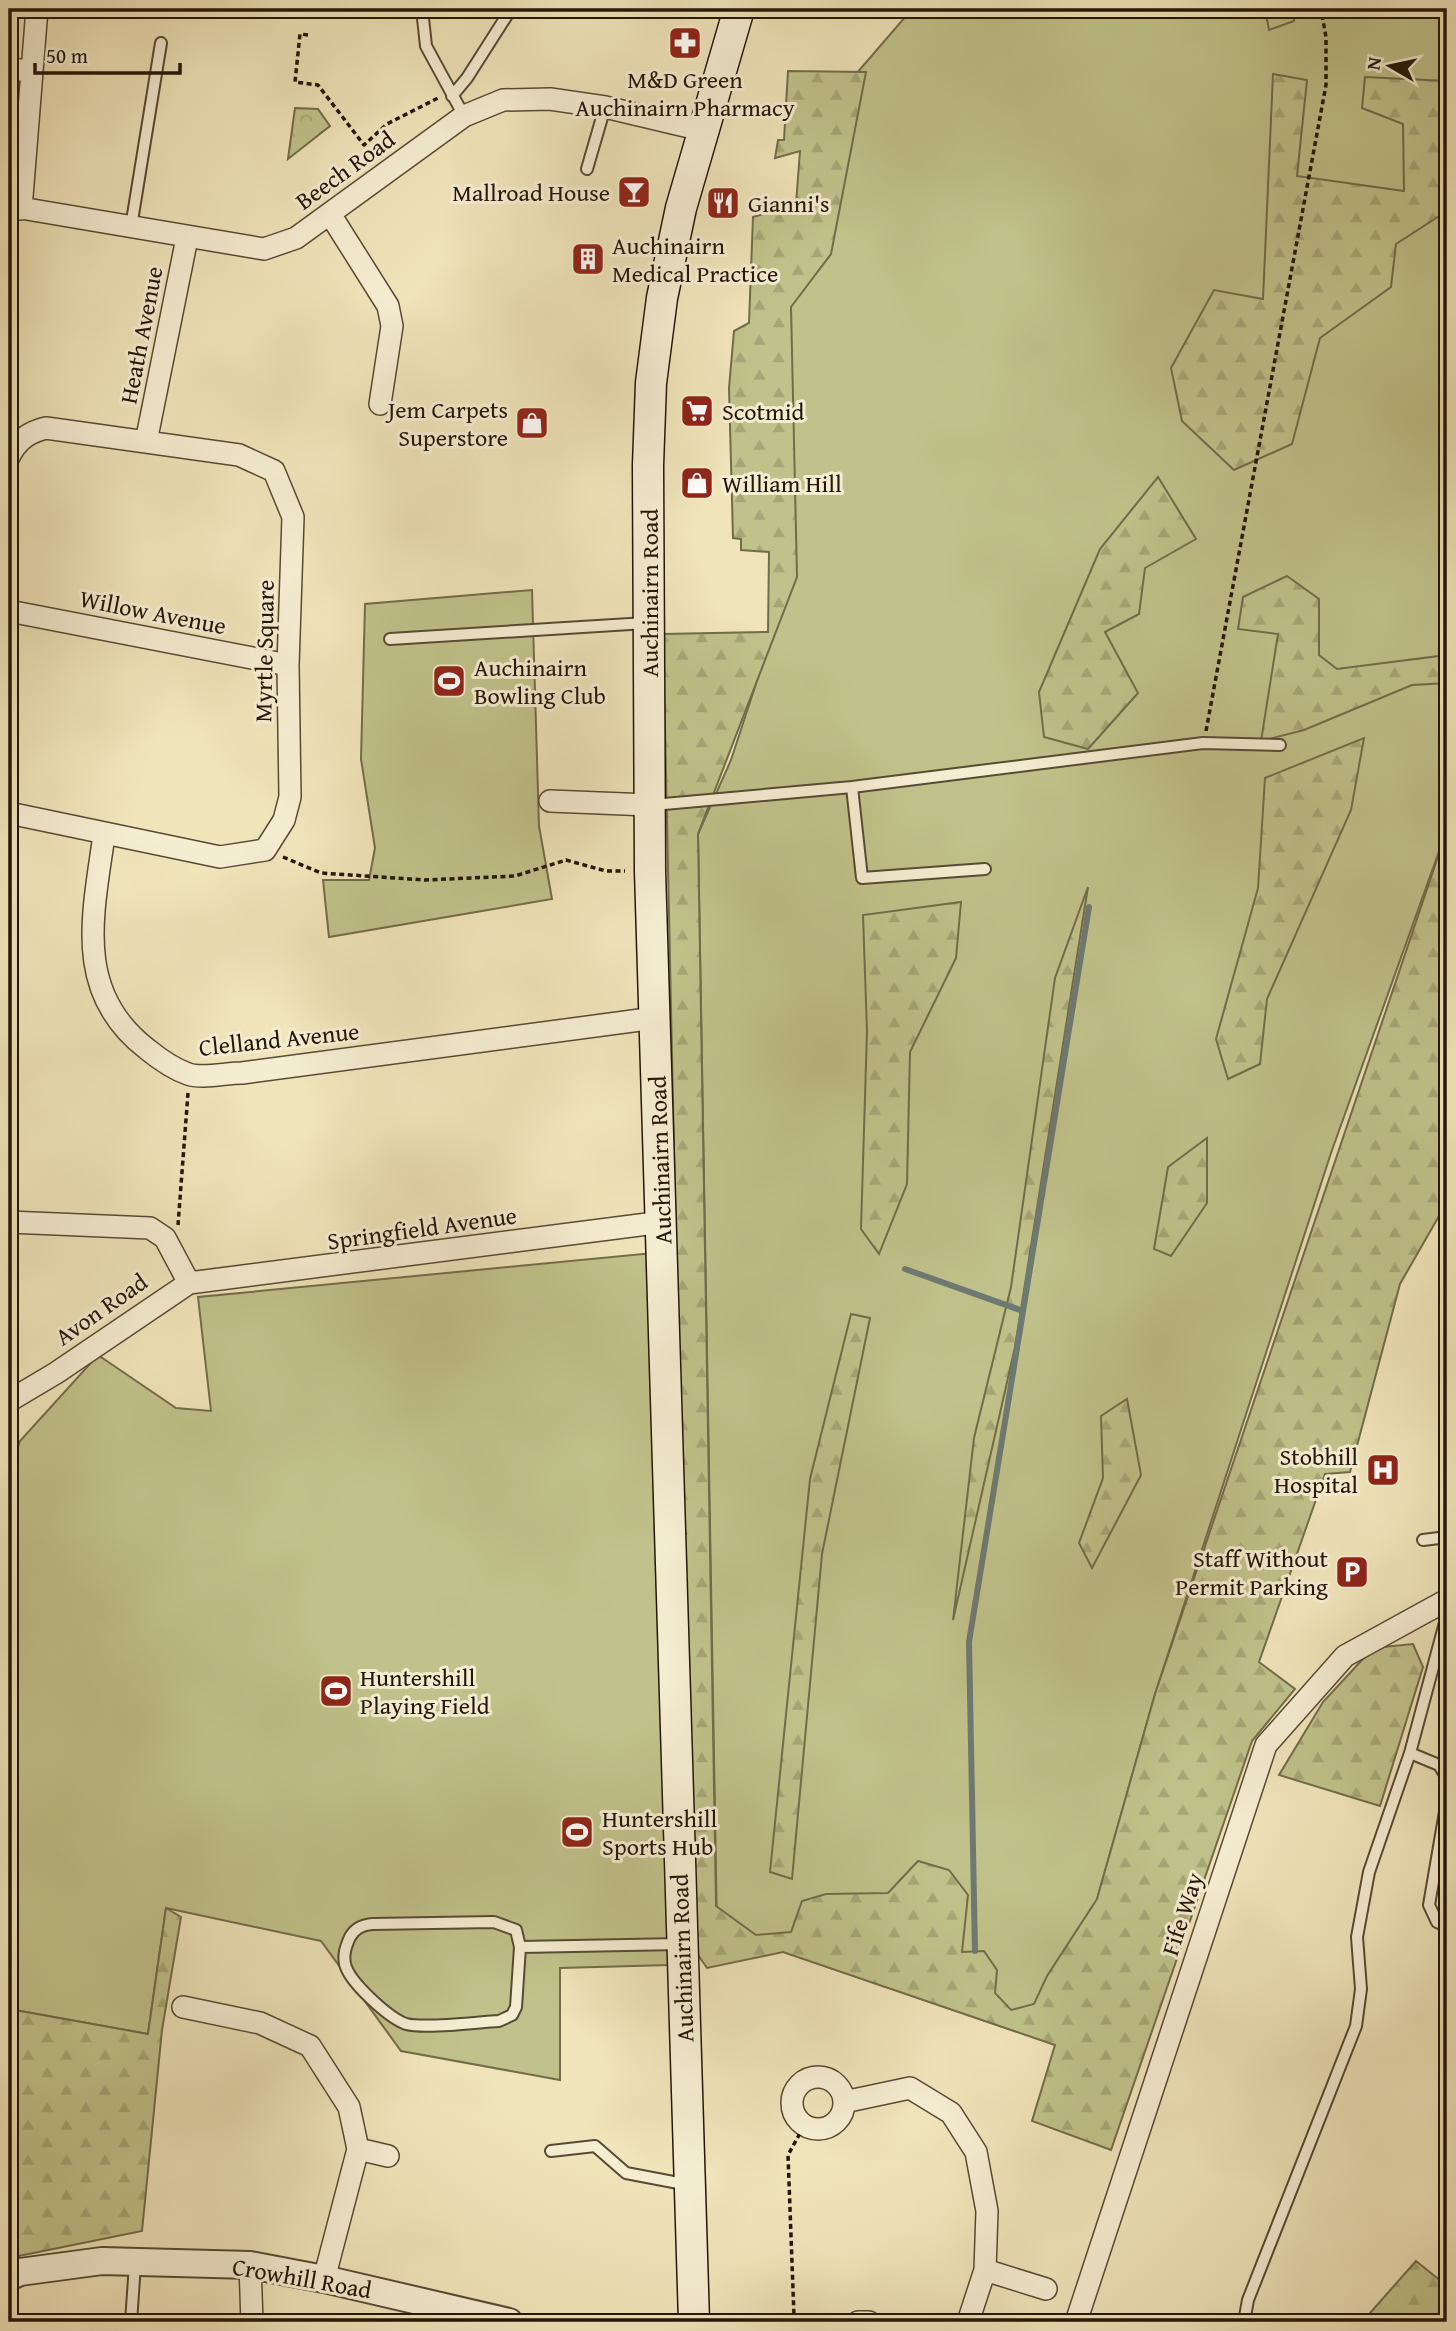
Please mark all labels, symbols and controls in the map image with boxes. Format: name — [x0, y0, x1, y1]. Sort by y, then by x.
pharmacy icon: M&D Green Auchinairn Pharmacy — [666, 24, 704, 62]
scale bar — [35, 32, 180, 76]
north arrow — [1354, 32, 1424, 102]
text: 50 m — [46, 40, 88, 71]
text: N — [1358, 55, 1388, 72]
place label: M&D Green Auchinairn Pharmacy — [575, 62, 795, 125]
street label: Beech Road — [288, 122, 402, 218]
bar icon: Mallroad House — [615, 173, 653, 211]
place label: Mallroad House — [452, 175, 610, 210]
restaurant icon: Gianni's — [704, 184, 742, 222]
place label: Gianni's — [748, 186, 830, 221]
place label: Auchinairn Medical Practice — [612, 228, 778, 291]
building icon: Auchinairn Medical Practice — [569, 240, 607, 278]
street label: Heath Avenue — [111, 263, 171, 407]
place label: Jem Carpets Superstore — [385, 392, 508, 455]
supermarket icon: Scotmid — [678, 392, 716, 430]
place label: Scotmid — [722, 394, 804, 429]
shop icon: Jem Carpets Superstore — [513, 404, 551, 442]
shop icon: William Hill — [678, 464, 716, 502]
place label: William Hill — [722, 466, 842, 501]
street label: Auchinairn Road — [632, 509, 667, 677]
street label: Myrtle Square — [245, 579, 283, 723]
street label: Willow Avenue — [77, 581, 229, 643]
place label: Auchinairn Bowling Club — [474, 650, 606, 713]
sports icon: Auchinairn Bowling Club — [430, 662, 468, 700]
street label: Clelland Avenue — [197, 1013, 361, 1065]
street label: Auchinairn Road — [640, 1075, 680, 1245]
street label: Springfield Avenue — [325, 1197, 519, 1259]
street label: Avon Road — [48, 1264, 155, 1354]
place label: Stobhill Hospital — [1274, 1439, 1358, 1502]
hospital icon: Stobhill Hospital — [1364, 1451, 1402, 1489]
place label: Staff Without Permit Parking — [1175, 1541, 1329, 1604]
parking icon: Staff Without Permit Parking — [1333, 1553, 1371, 1591]
place label: Huntershill Playing Field — [360, 1660, 490, 1723]
sports icon: Huntershill Playing Field — [317, 1672, 355, 1710]
place label: Huntershill Sports Hub — [602, 1801, 717, 1864]
sports icon: Huntershill Sports Hub — [558, 1813, 596, 1851]
street label: Fife Way — [1152, 1868, 1212, 1960]
street label: Auchinairn Road — [662, 1873, 702, 2043]
street label: Crowhill Road — [230, 2249, 374, 2307]

